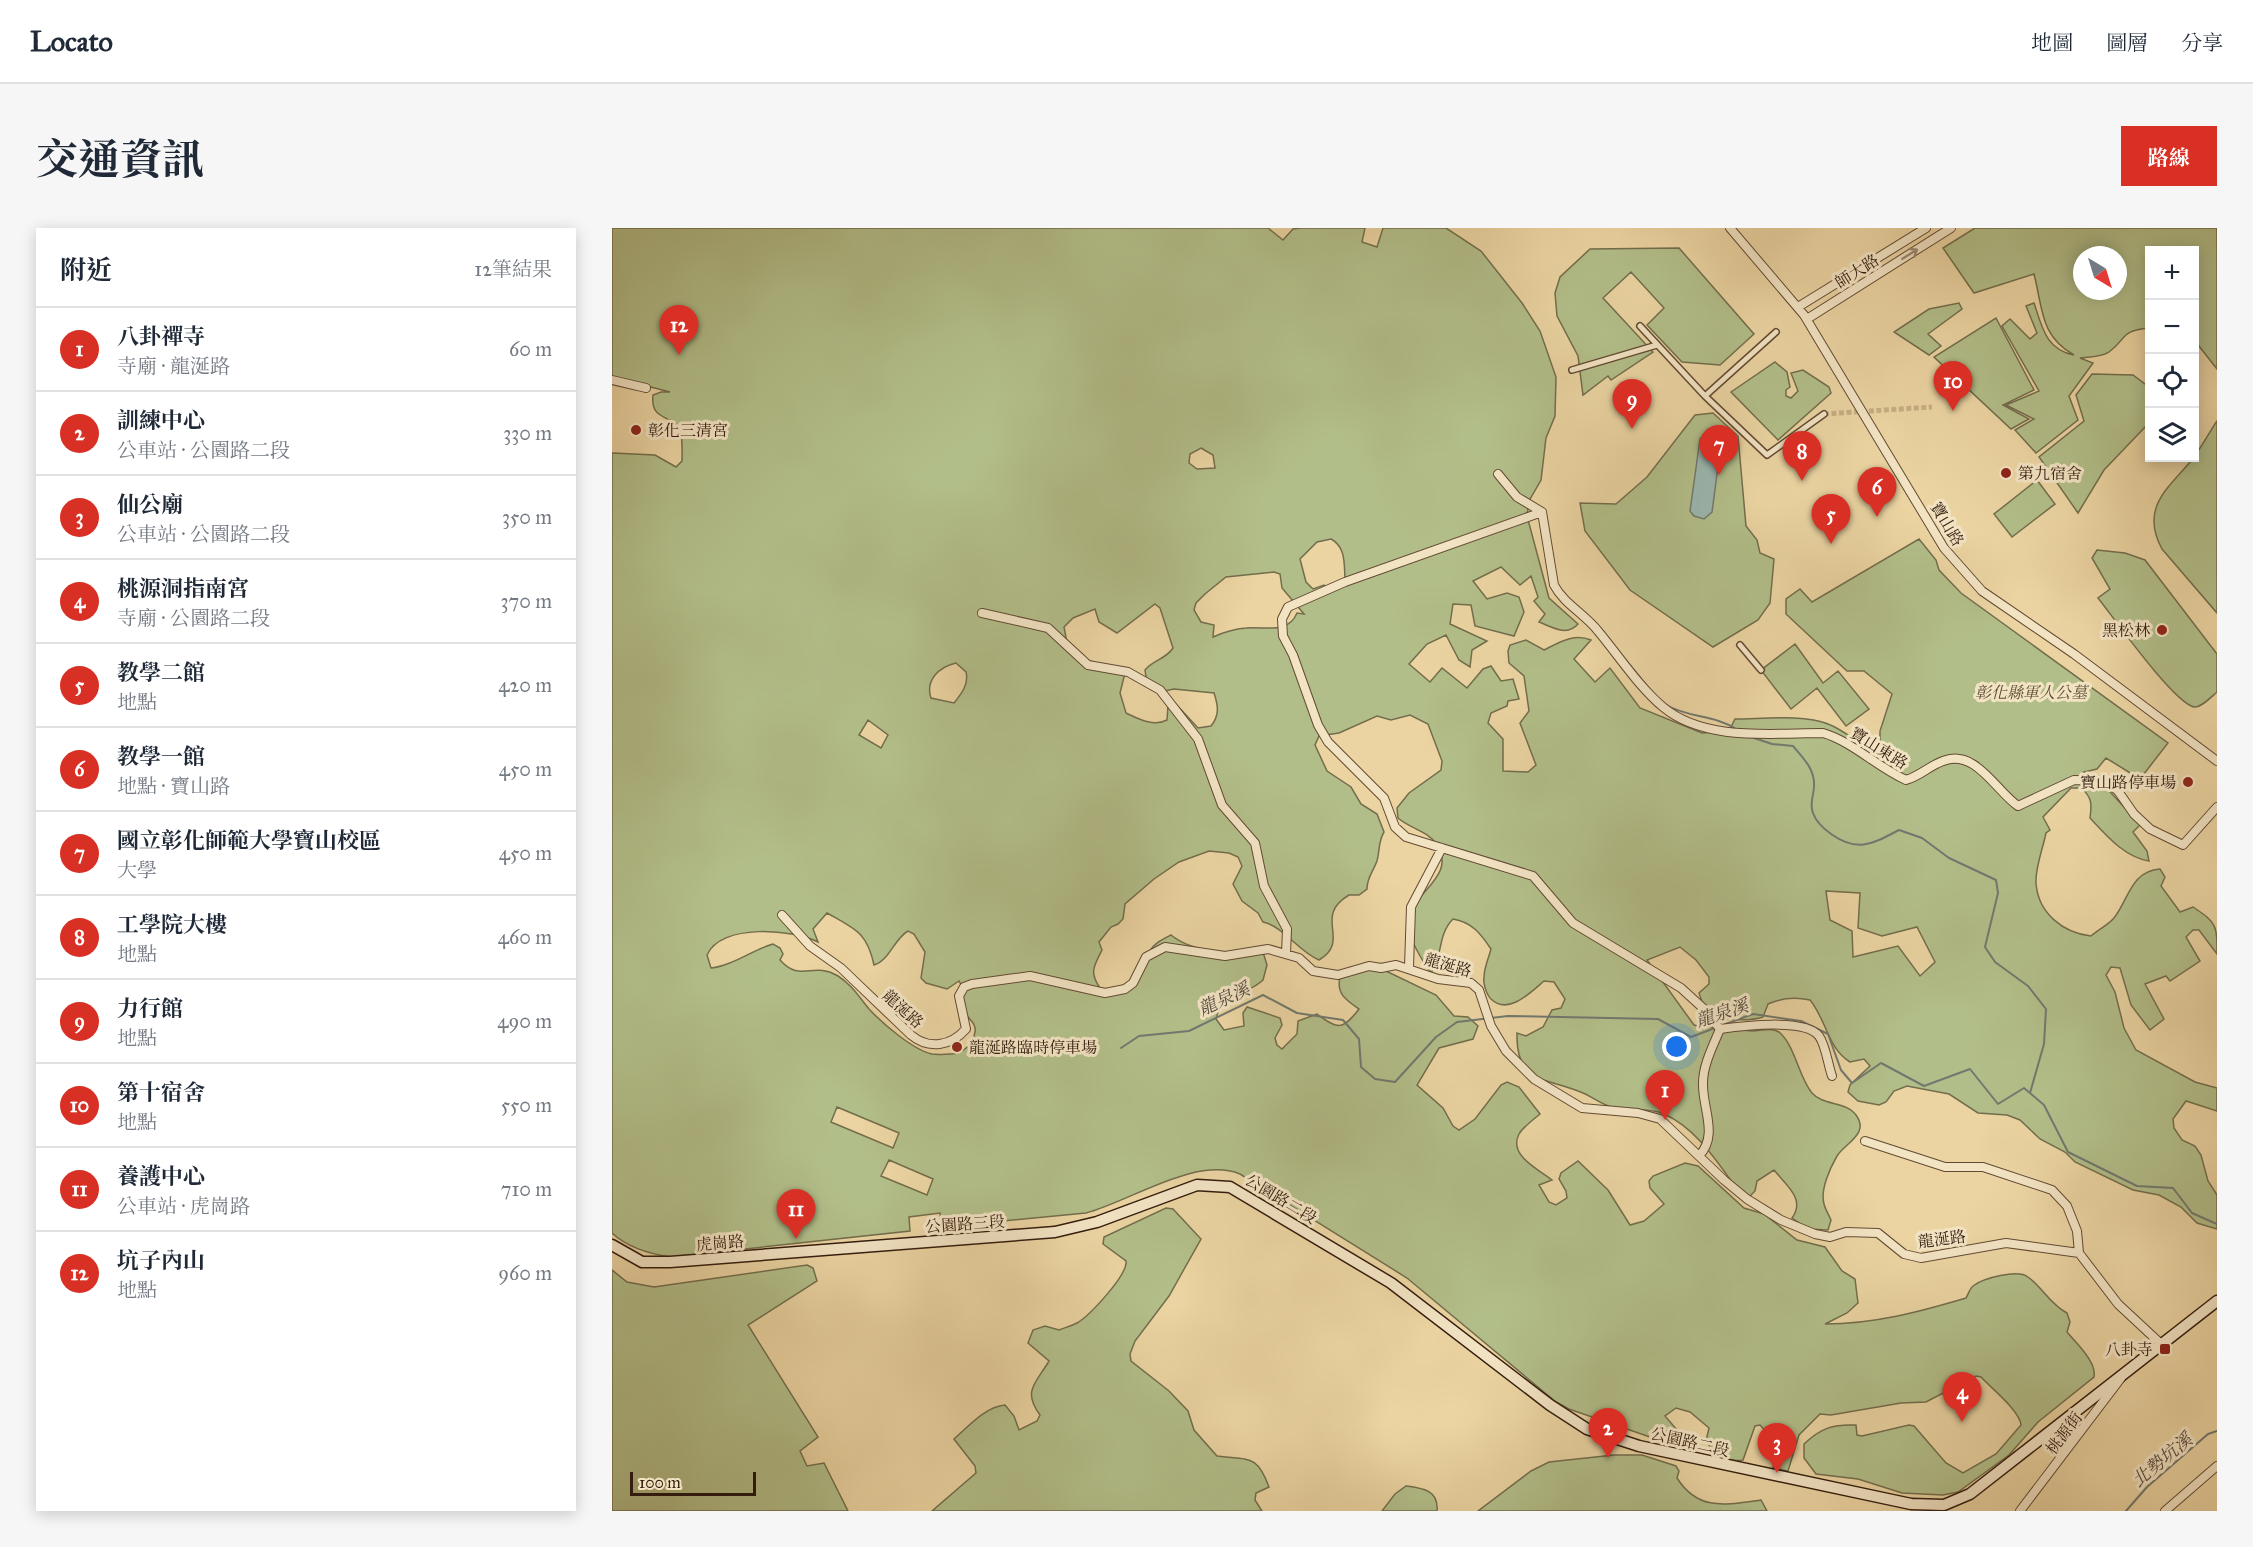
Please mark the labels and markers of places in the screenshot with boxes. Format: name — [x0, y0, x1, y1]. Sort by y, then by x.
pin: 12 — [660, 306, 698, 355]
pin: 10 — [1934, 362, 1972, 411]
pin: 9 — [1612, 380, 1652, 429]
place label: 彰化三清宮 — [648, 421, 728, 440]
marker: 彰化三清宮 — [629, 423, 643, 437]
pin: 7 — [1700, 426, 1738, 475]
pin: 8 — [1782, 432, 1822, 481]
place label: 第九宿舍 — [2018, 464, 2082, 483]
marker: 第九宿舍 — [1999, 466, 2013, 480]
pin: 6 — [1858, 468, 1896, 517]
pin: 5 — [1812, 494, 1850, 544]
place label: 黑松林 — [2102, 621, 2151, 640]
marker: 黑松林 — [2155, 623, 2169, 637]
place label: 寶山路停車場 — [2080, 773, 2176, 792]
marker: 寶山路停車場 — [2181, 775, 2195, 789]
place label: 龍涎路臨時停車場 — [969, 1038, 1097, 1057]
marker: 龍涎路臨時停車場 — [950, 1040, 964, 1054]
pin: 1 — [1646, 1070, 1684, 1120]
pin: 11 — [776, 1190, 816, 1239]
place label: 八卦寺 — [2105, 1340, 2153, 1359]
marker: 八卦寺 — [2158, 1342, 2172, 1356]
pin: 4 — [1942, 1372, 1982, 1422]
pin: 2 — [1588, 1408, 1628, 1458]
pin: 3 — [1758, 1424, 1796, 1473]

